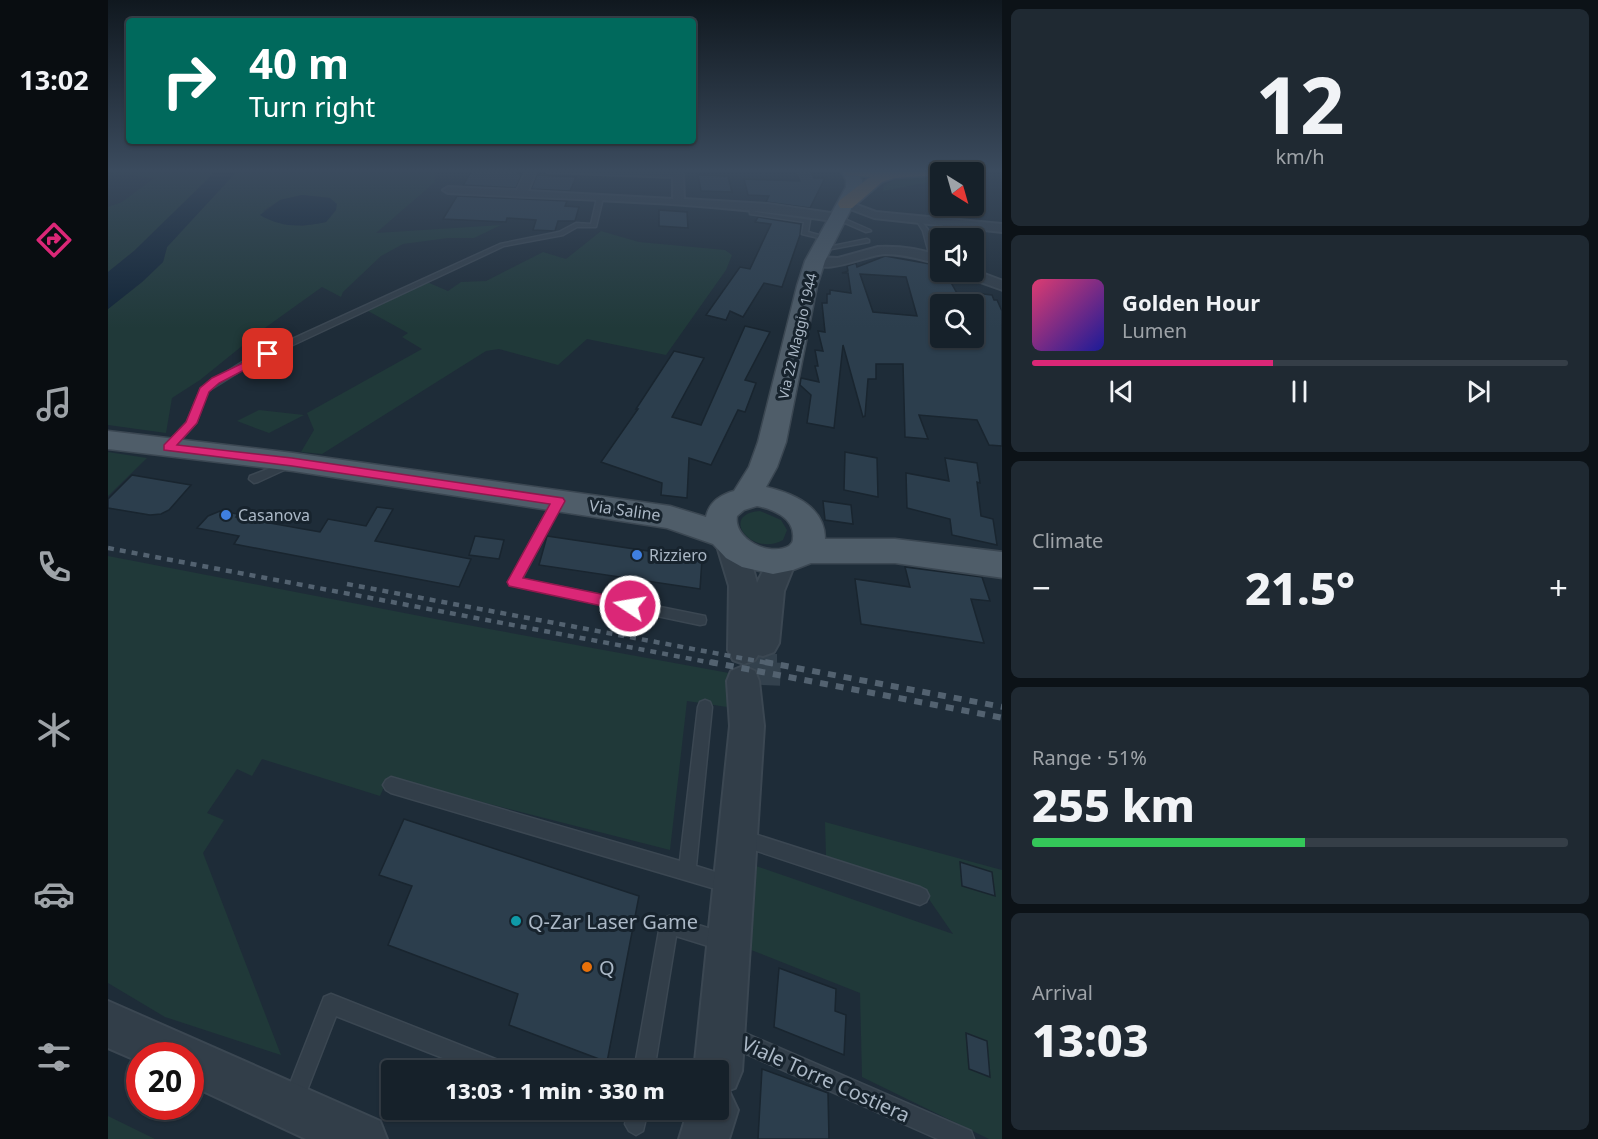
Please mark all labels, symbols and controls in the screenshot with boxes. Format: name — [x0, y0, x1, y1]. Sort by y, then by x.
text: 40 m — [249, 34, 349, 91]
icon: right — [150, 42, 228, 120]
text: 12 — [1255, 51, 1345, 157]
text: 13:02 — [19, 61, 89, 98]
text: Turn right — [249, 88, 375, 125]
text: km/h — [1275, 143, 1325, 170]
north arrow — [930, 162, 984, 216]
map controls — [930, 162, 984, 348]
icon: directions — [33, 219, 75, 261]
button: sound — [930, 228, 984, 282]
street label: Via 22 Maggio 1944 — [773, 271, 821, 401]
text: Golden Hour — [1122, 287, 1260, 317]
button: search — [930, 294, 984, 348]
text: Lumen — [1122, 317, 1187, 344]
pin — [242, 328, 293, 379]
icon: arrive — [251, 337, 284, 370]
icon: previous — [1105, 375, 1138, 408]
icon: pause — [1283, 375, 1316, 408]
icon: next — [1462, 375, 1495, 408]
icon: music — [33, 383, 75, 425]
street label: Via Saline — [588, 494, 662, 526]
place label: Casanova — [238, 504, 310, 526]
marker: Casanova — [219, 508, 233, 522]
text: Climate — [1032, 527, 1103, 554]
place label: Rizziero — [649, 544, 707, 566]
icon: phone — [33, 546, 75, 588]
marker: Rizziero — [630, 548, 644, 562]
text: 21.5° — [1245, 557, 1355, 618]
text: − — [1032, 565, 1051, 610]
text: + — [1549, 565, 1568, 610]
position arrow — [598, 574, 662, 638]
icon: climate — [33, 709, 75, 751]
text: Range · 51% — [1032, 744, 1147, 771]
text: 255 km — [1032, 774, 1195, 835]
icon: car — [33, 873, 75, 915]
place label: Q-Zar Laser Game — [528, 908, 698, 935]
marker: Q-Zar Laser Game — [509, 914, 523, 928]
place label: Q — [599, 954, 615, 981]
marker: Q — [580, 960, 594, 974]
text: Arrival — [1032, 979, 1093, 1006]
text: 13:03 — [1032, 1009, 1149, 1070]
street label: Viale Torre Costiera — [738, 1030, 914, 1128]
icon: filters — [33, 1036, 75, 1078]
speed limit sign: 20 — [126, 1042, 204, 1120]
text: 13:03 · 1 min · 330 m — [445, 1075, 665, 1105]

